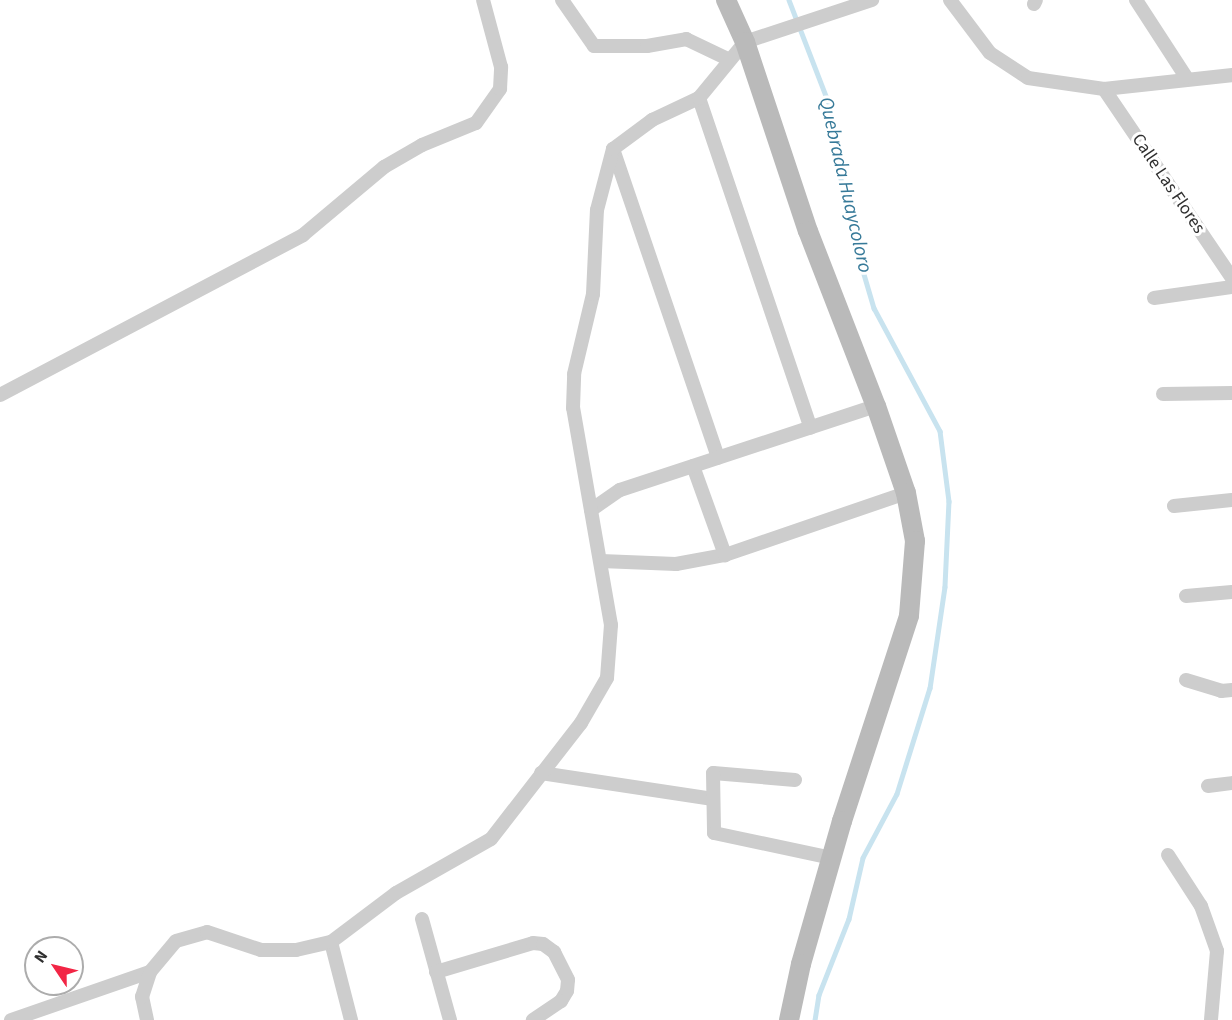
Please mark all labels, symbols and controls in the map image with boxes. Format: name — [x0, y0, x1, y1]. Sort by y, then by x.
water label: Quebrada Huaycoloro — [813, 95, 877, 275]
street label: Calle Las Flores — [1127, 130, 1209, 238]
north arrow — [24, 936, 84, 996]
text: N — [29, 946, 53, 967]

